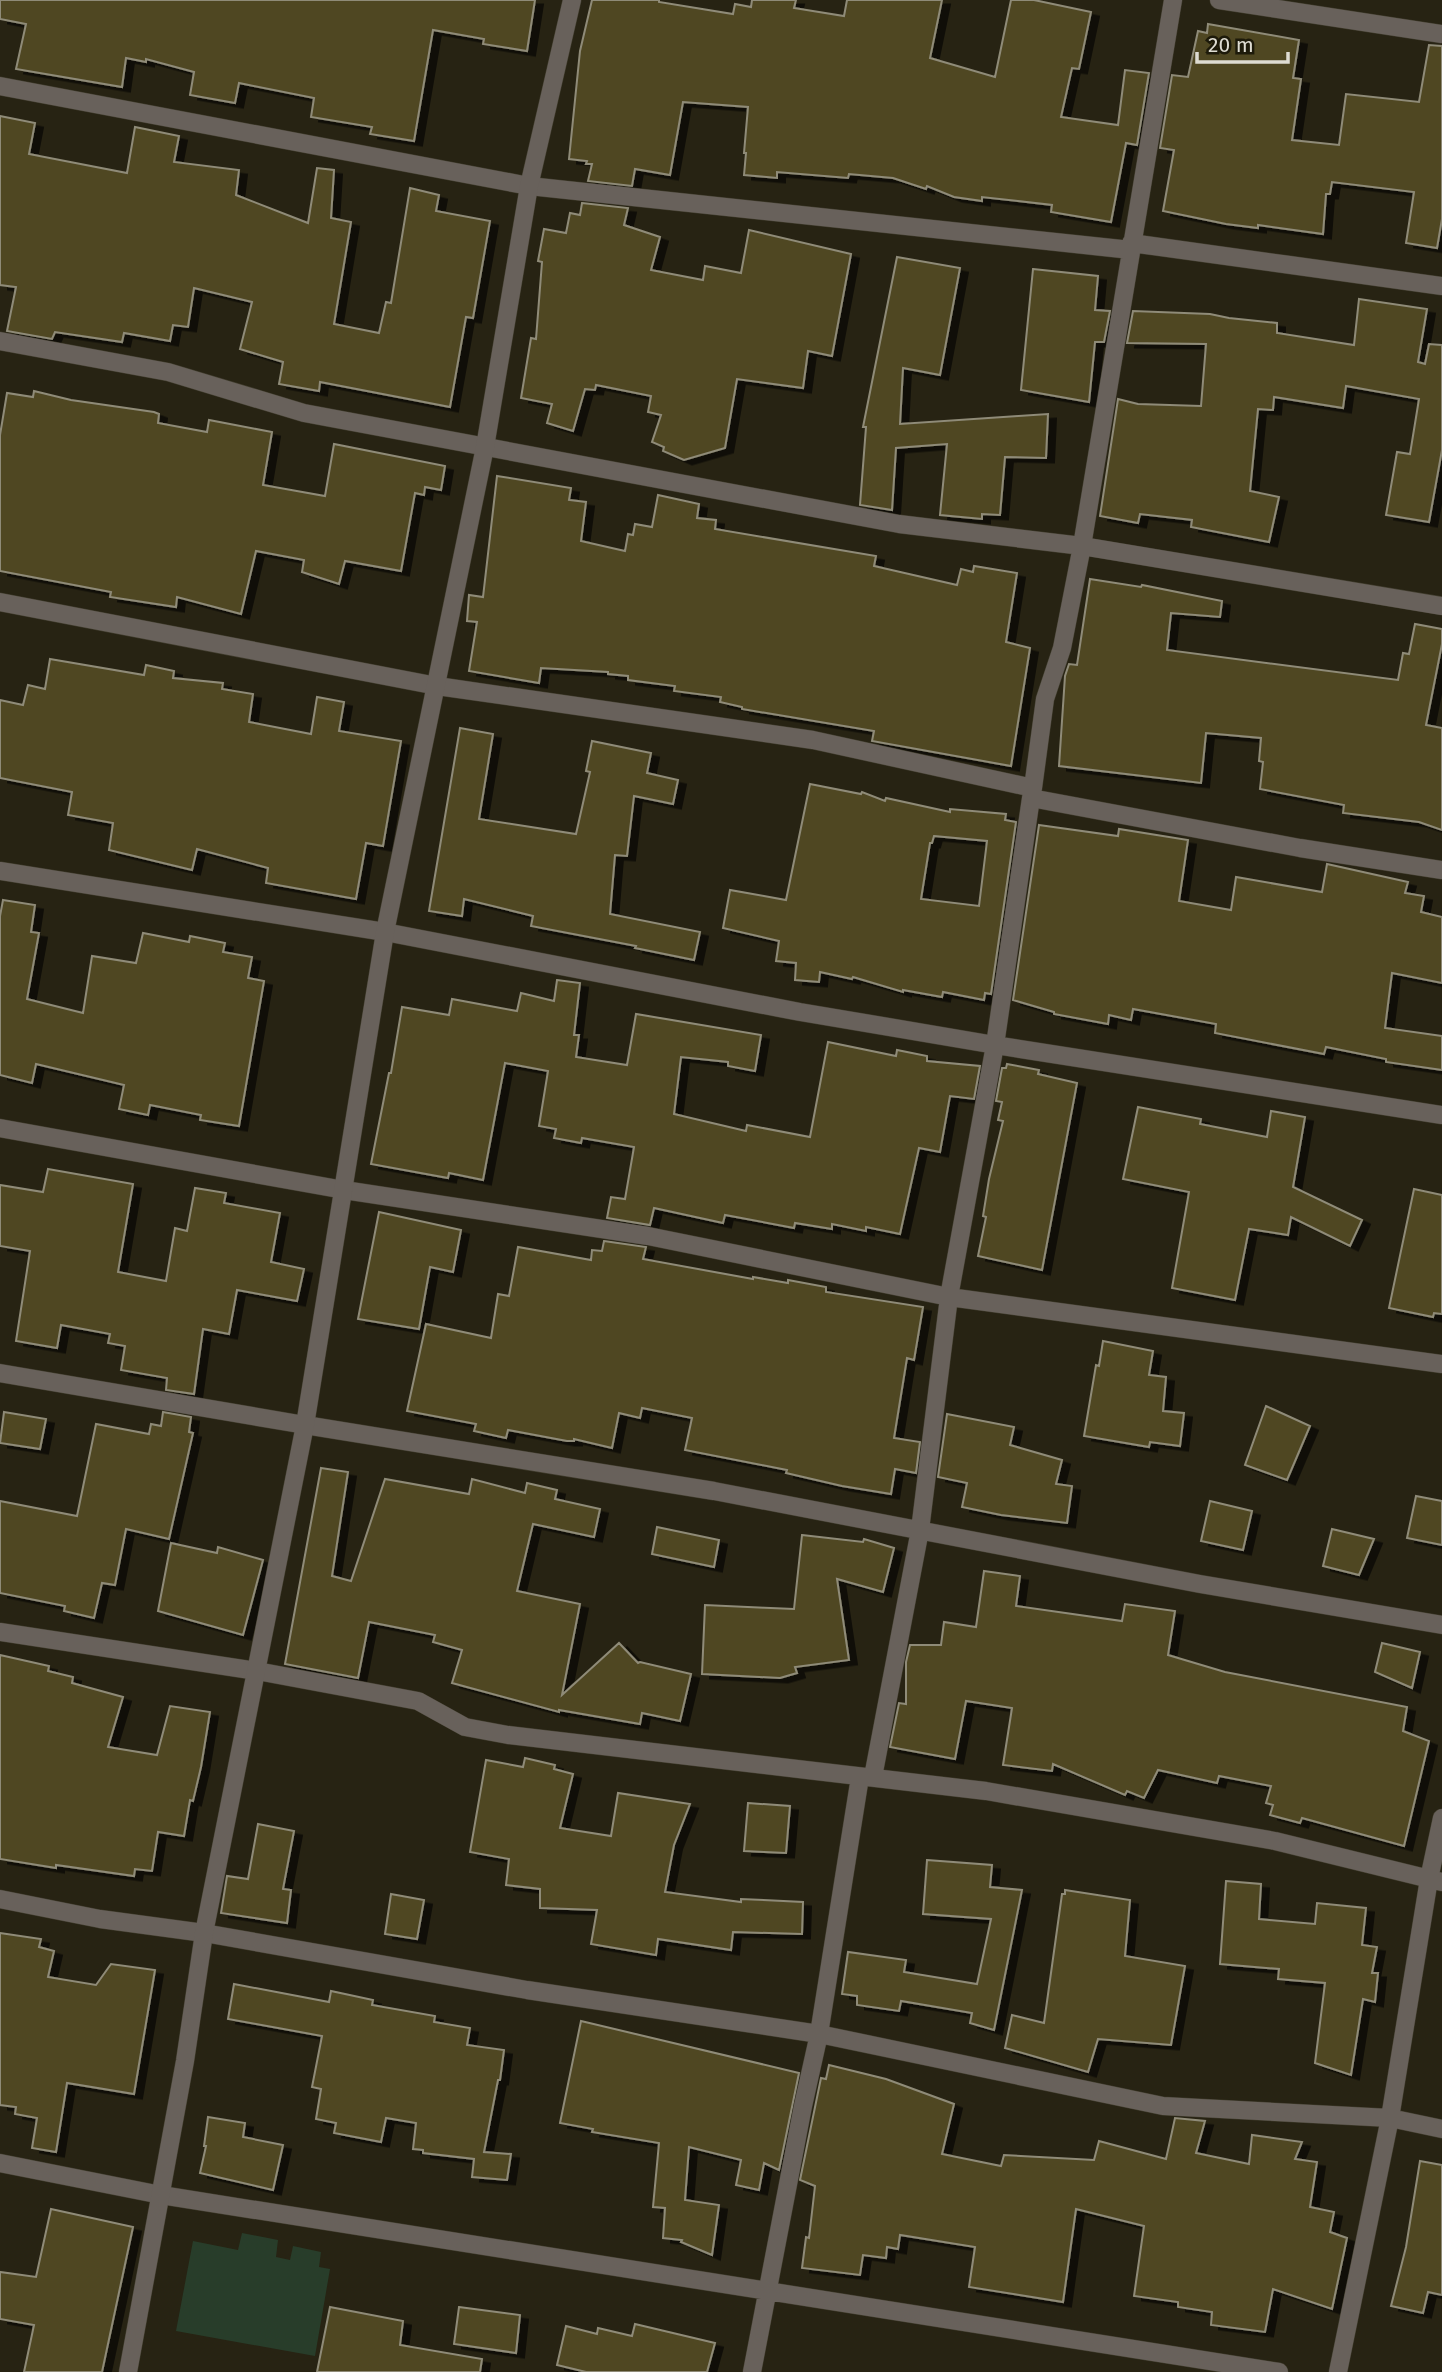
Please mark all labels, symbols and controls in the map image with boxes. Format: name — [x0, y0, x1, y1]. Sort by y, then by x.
scale bar — [1197, 21, 1288, 65]
text: 20 m — [1208, 32, 1254, 58]

